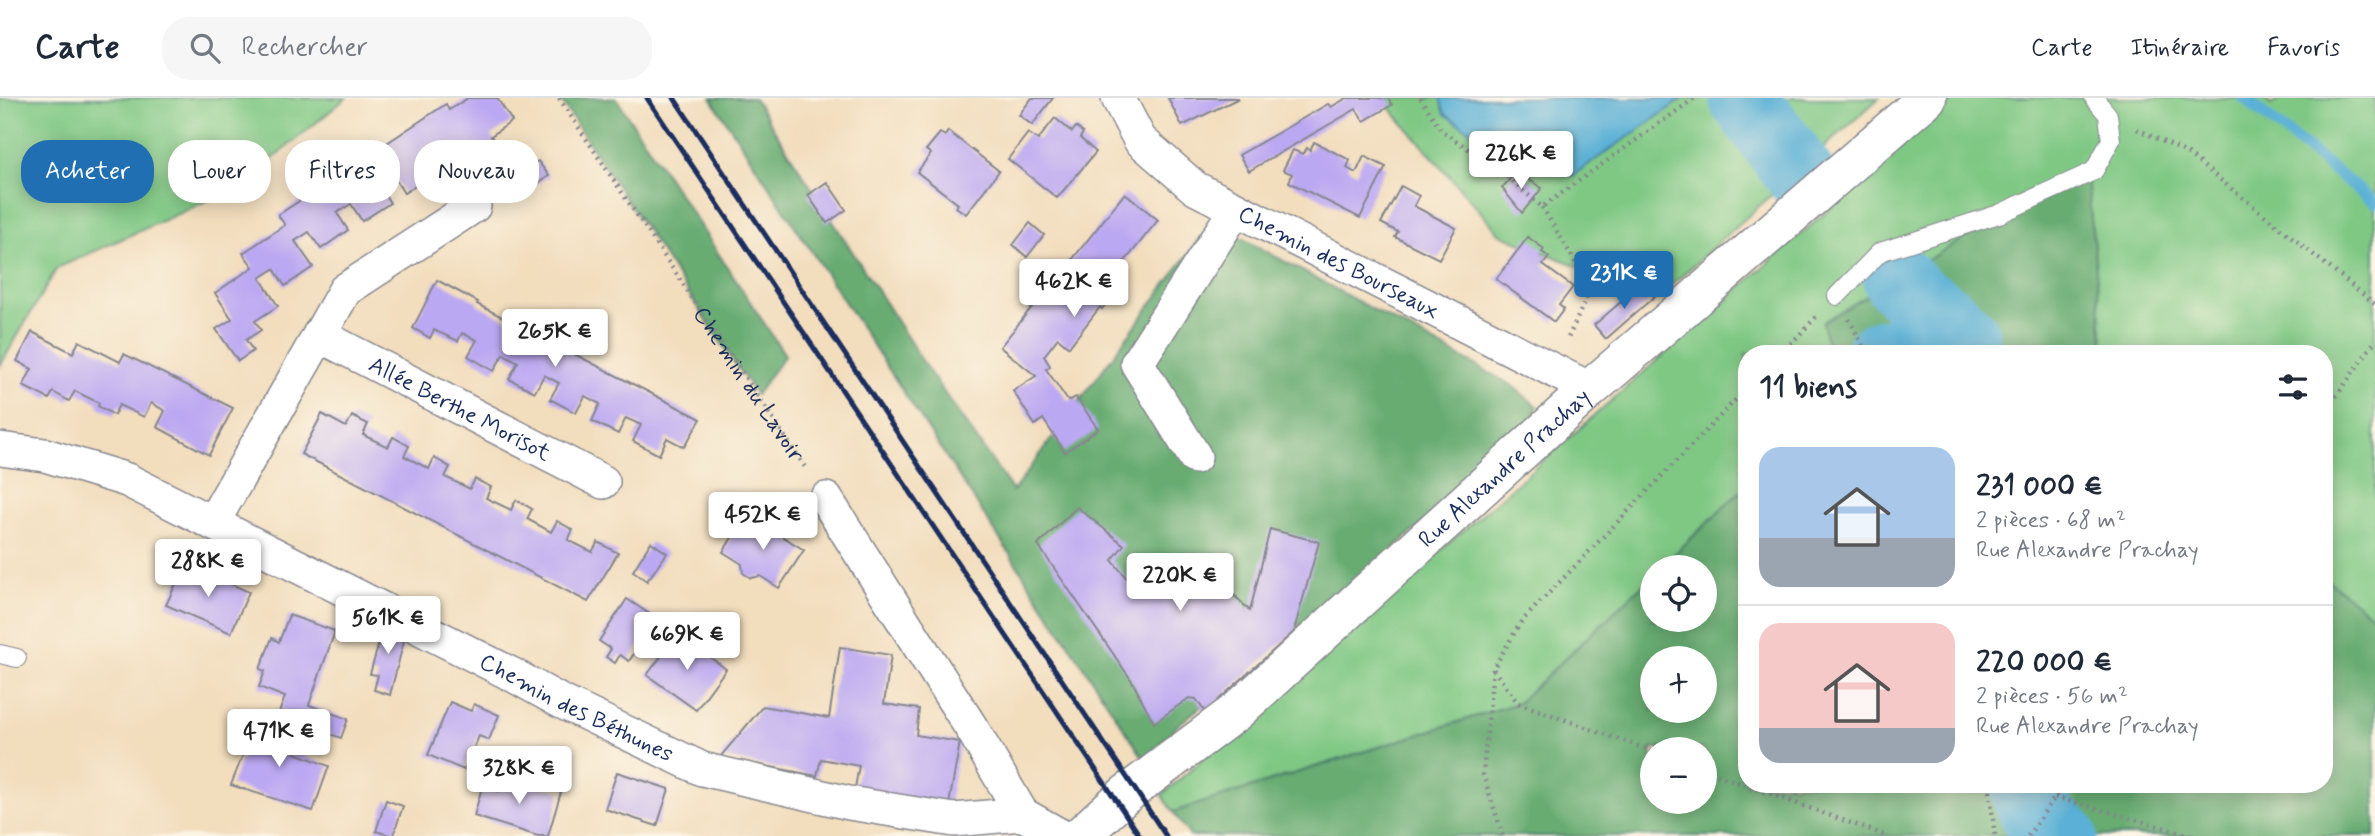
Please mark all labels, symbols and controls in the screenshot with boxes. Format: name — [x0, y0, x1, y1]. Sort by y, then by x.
search box — [162, 17, 652, 80]
text: Carte — [35, 26, 120, 70]
icon: search — [186, 29, 224, 67]
text: Rechercher — [242, 31, 368, 65]
text: Carte — [2031, 33, 2093, 64]
text: Itinéraire — [2131, 33, 2229, 64]
text: Favoris — [2267, 33, 2340, 64]
pin: 226K € — [1464, 132, 1578, 191]
text: 226K € — [1485, 139, 1557, 169]
chip: Acheter — [21, 140, 154, 203]
chip: Louer — [168, 140, 271, 203]
chip: Filtres — [285, 140, 400, 203]
chip: Nouveau — [414, 140, 539, 203]
street label: Chemin des Bourseaux — [1233, 199, 1444, 327]
pin: 231K € — [1567, 252, 1681, 311]
text: 231K € — [1590, 259, 1658, 289]
pin: 462K € — [1017, 260, 1131, 319]
text: 462K € — [1035, 267, 1113, 297]
street label: Chemin du Lavoir — [685, 301, 810, 468]
pin: 265K € — [498, 310, 612, 369]
text: 265K € — [518, 317, 592, 347]
street label: Allée Berthe Morisot — [363, 350, 556, 470]
text: 11 biens — [1759, 368, 1857, 407]
icon: filters — [2274, 368, 2312, 406]
street label: Rue Alexandre Prachay — [1413, 383, 1598, 555]
text: 231 000 € — [1976, 467, 2103, 506]
icon: home — [1815, 475, 1899, 559]
pin: 452K € — [706, 492, 820, 552]
text: 452K € — [725, 500, 801, 530]
text: 2 pièces · 68 m² — [1976, 506, 2126, 536]
text: Rue Alexandre Prachay — [1976, 536, 2199, 566]
pin: 288K € — [151, 540, 265, 599]
text: 288K € — [171, 547, 245, 577]
pin: 220K € — [1123, 554, 1237, 613]
map controls — [1640, 555, 1717, 814]
button: locate — [1640, 555, 1717, 632]
text: 220K € — [1143, 561, 1217, 591]
pin: 561K € — [331, 596, 445, 656]
text: 561K € — [351, 604, 425, 634]
pin: 669K € — [630, 612, 744, 672]
text: 669K € — [650, 620, 724, 650]
text: 220 000 € — [1976, 643, 2112, 682]
button: + — [1640, 646, 1717, 723]
street label: Chemin des Béthunes — [474, 648, 678, 770]
icon: home — [1815, 651, 1899, 735]
text: 2 pièces · 56 m² — [1976, 682, 2128, 712]
pin: 471K € — [222, 710, 336, 769]
text: Rue Alexandre Prachay — [1976, 712, 2199, 742]
text: 471K € — [243, 717, 315, 747]
button: − — [1640, 737, 1717, 814]
pin: 328K € — [462, 746, 576, 806]
text: 328K € — [483, 754, 555, 784]

